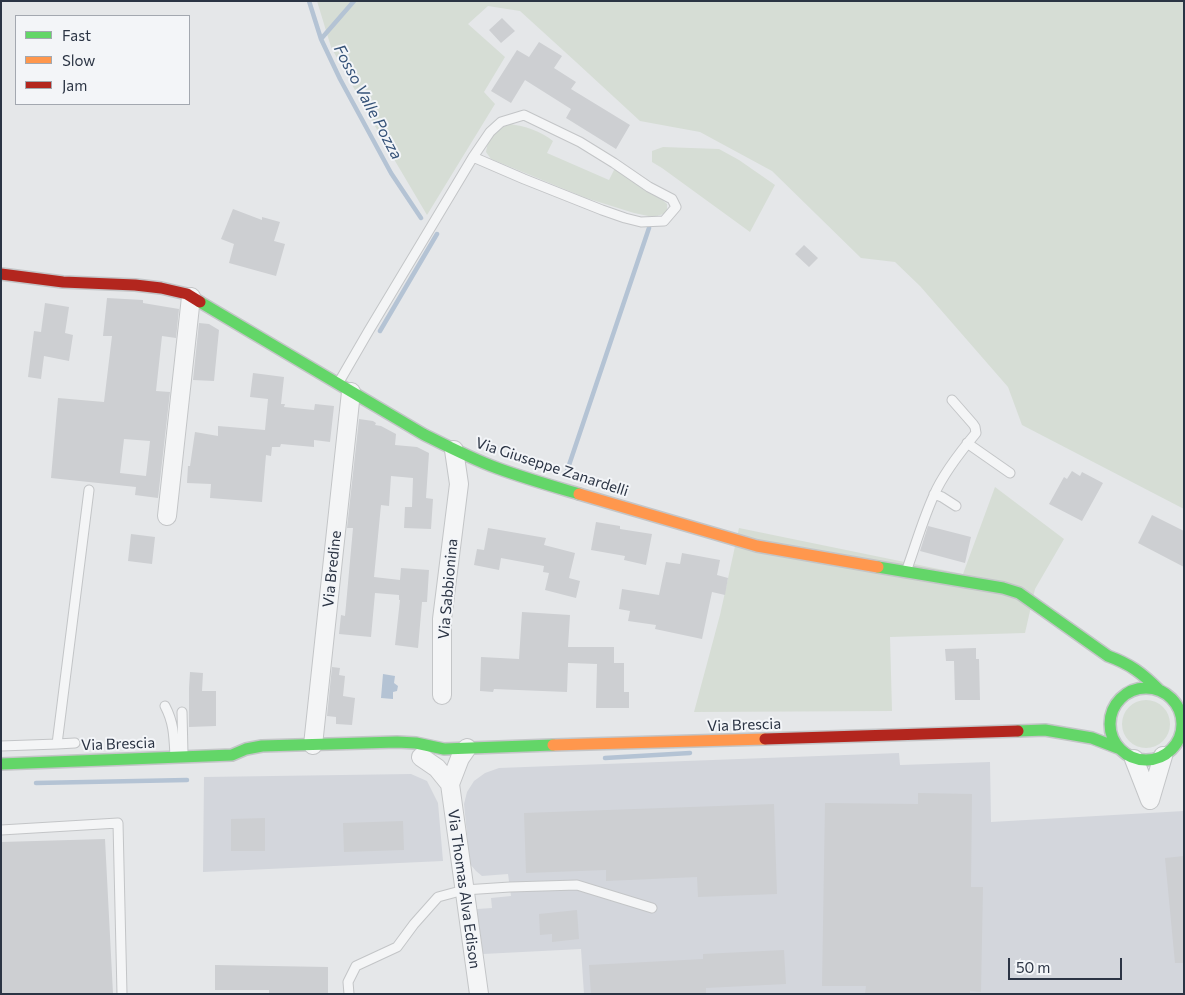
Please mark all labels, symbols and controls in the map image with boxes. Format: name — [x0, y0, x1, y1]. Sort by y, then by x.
legend — [15, 15, 190, 105]
text: Fast — [62, 26, 91, 44]
water label: Fosso Valle Pozza — [330, 41, 406, 163]
text: Slow — [62, 51, 95, 69]
text: Jam — [62, 76, 87, 94]
street label: Via Giuseppe Zanardelli — [473, 434, 631, 500]
street label: Via Bredine — [319, 530, 345, 608]
street label: Via Sabbionina — [435, 538, 461, 640]
street label: Via Brescia — [707, 715, 781, 735]
street label: Via Brescia — [81, 734, 155, 754]
street label: Via Thomas Alva Edison — [444, 808, 484, 970]
scale bar — [1010, 948, 1124, 980]
text: 50 m — [1016, 958, 1050, 976]

